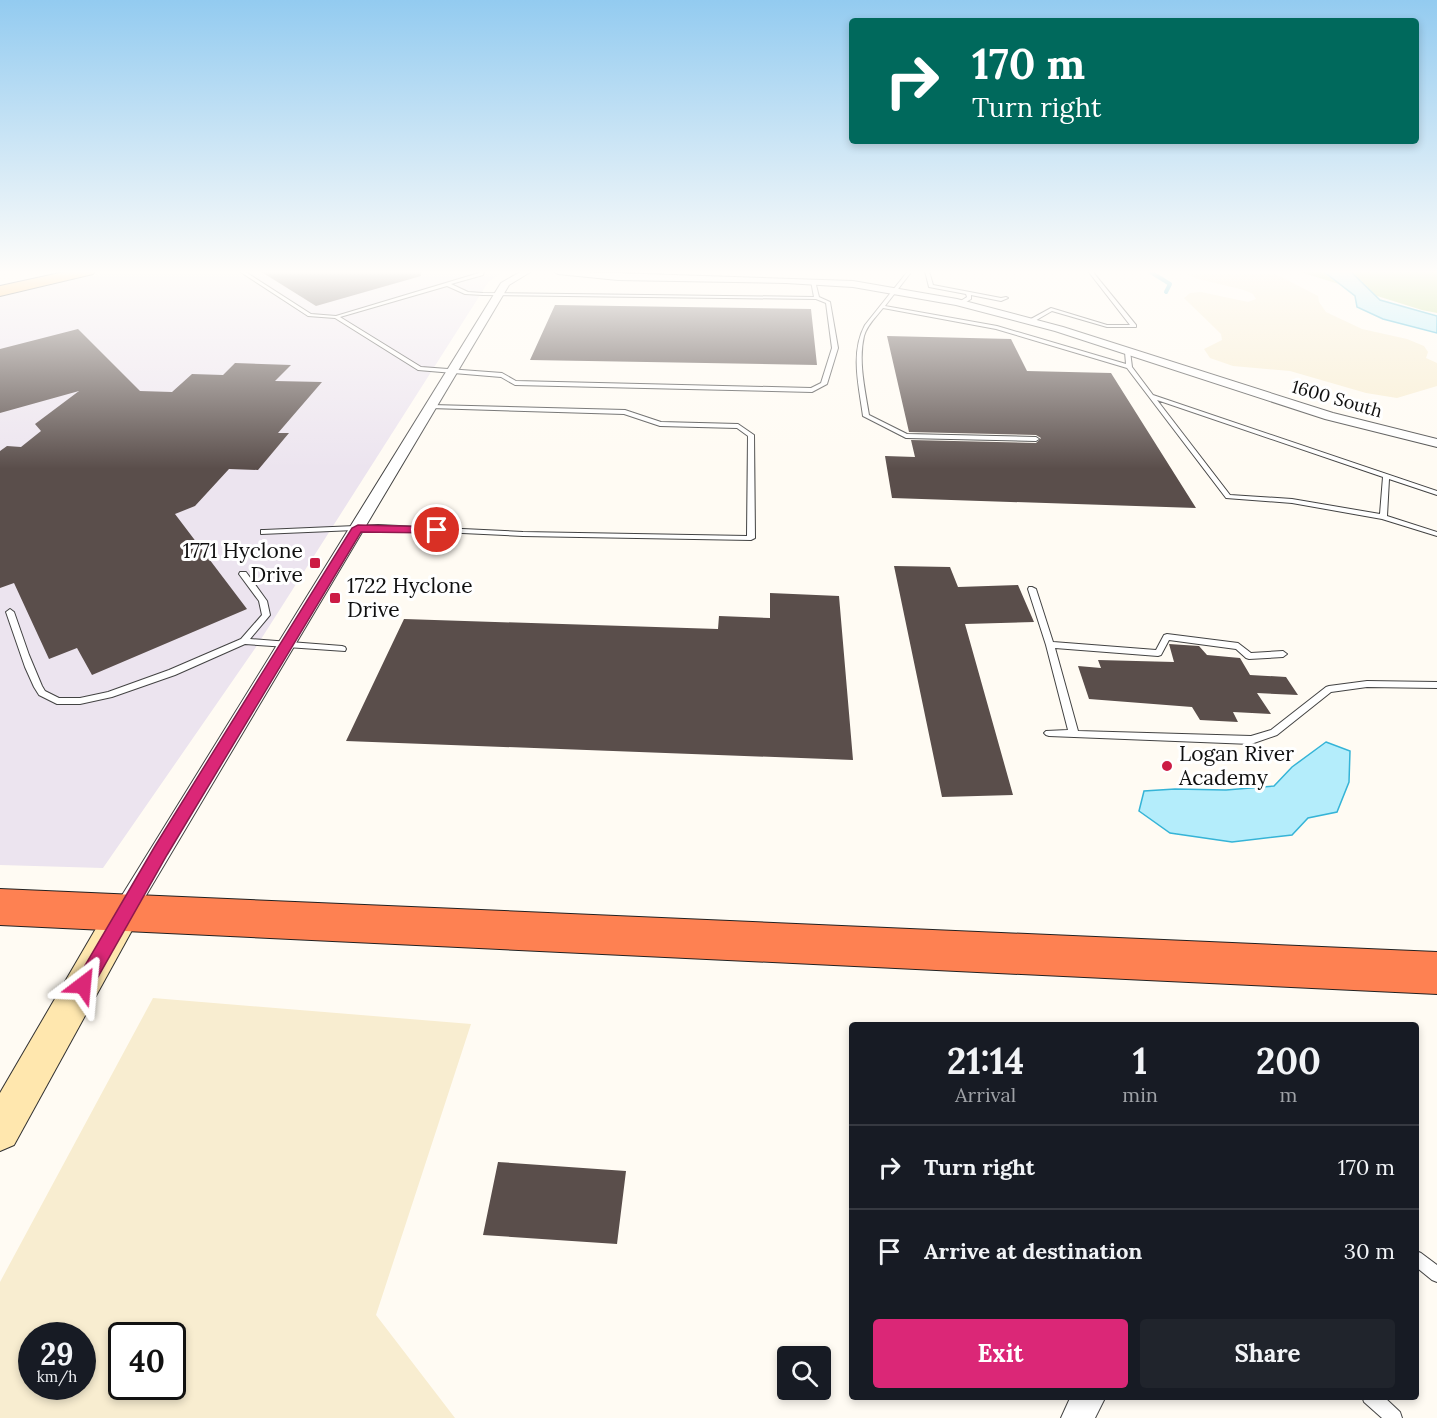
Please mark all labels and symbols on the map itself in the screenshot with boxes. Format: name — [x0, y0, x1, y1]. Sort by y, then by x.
street label: 1600 South — [1289, 375, 1385, 422]
pin — [411, 504, 462, 555]
place label: 1771 Hyclone Drive — [183, 537, 303, 588]
marker: 1771 Hyclone Drive — [308, 556, 322, 570]
place label: 1722 Hyclone Drive — [347, 572, 473, 623]
marker: 1722 Hyclone Drive — [328, 591, 342, 605]
place label: Logan River Academy — [1178, 740, 1294, 791]
marker: Logan River Academy — [1160, 759, 1174, 773]
position arrow — [51, 953, 115, 1017]
speed limit sign: 40 — [108, 1322, 186, 1400]

